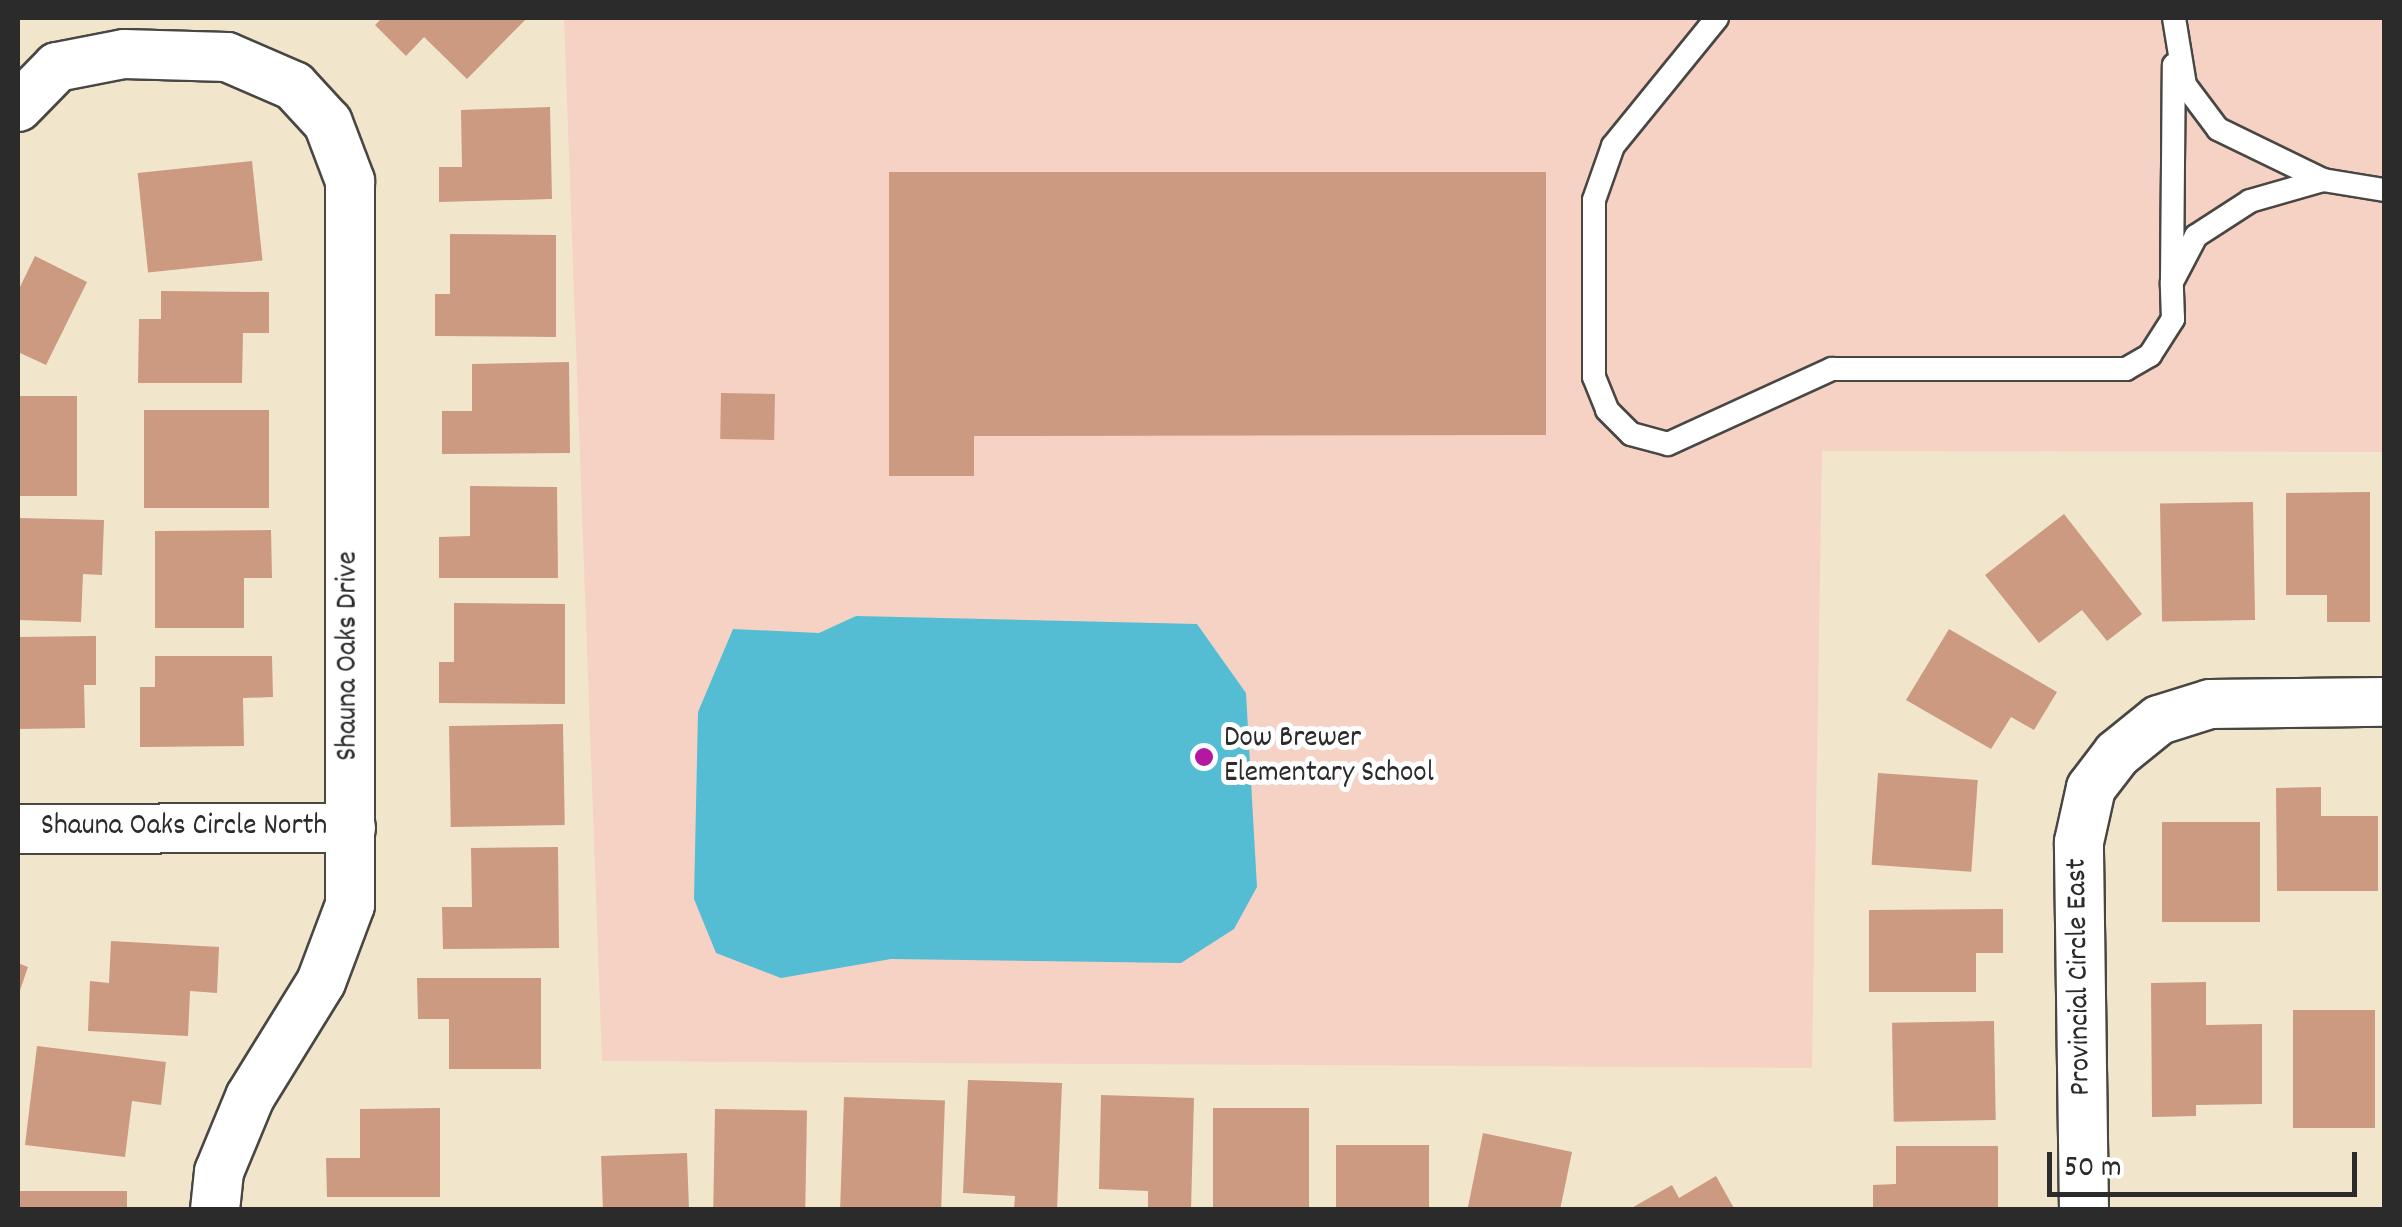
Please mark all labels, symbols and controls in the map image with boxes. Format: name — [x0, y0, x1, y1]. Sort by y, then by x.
street label: Shauna Oaks Drive — [332, 551, 368, 761]
place label: Dow Brewer Elementary School — [1224, 722, 1434, 792]
marker: Dow Brewer Elementary School — [1193, 746, 1215, 768]
street label: Shauna Oaks Circle North — [41, 810, 327, 846]
street label: Provincial Circle East — [2061, 858, 2101, 1096]
scale bar — [2052, 1132, 2362, 1194]
text: 50 m — [2064, 1148, 2122, 1191]

